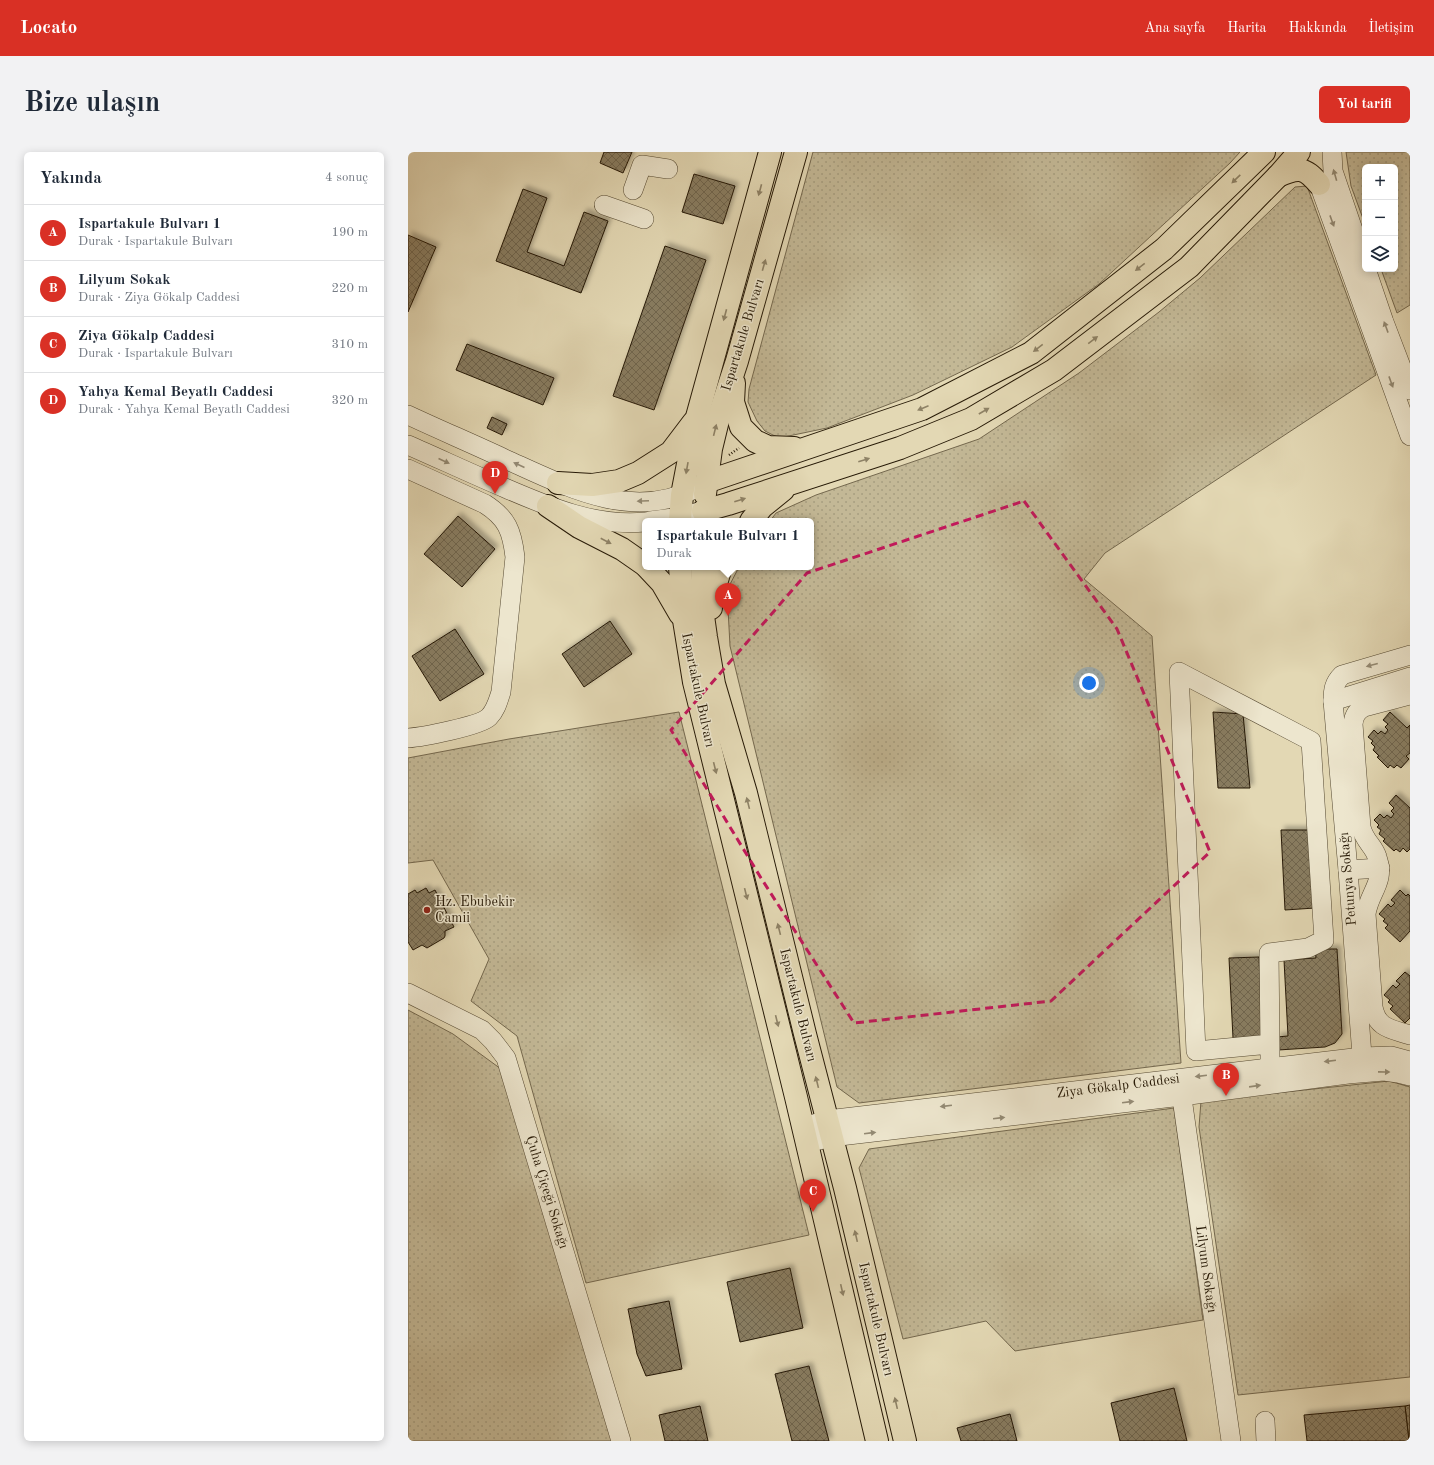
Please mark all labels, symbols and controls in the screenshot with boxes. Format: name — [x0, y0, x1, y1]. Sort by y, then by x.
text: Locato — [20, 19, 77, 38]
text: Ana sayfa — [1144, 21, 1205, 35]
text: Harita — [1227, 21, 1267, 35]
text: Hakkında — [1289, 21, 1347, 35]
text: İletişim — [1369, 21, 1414, 35]
button: Yol tarifi — [1319, 86, 1410, 123]
text: Bize ulaşın — [24, 90, 160, 118]
map controls — [1362, 164, 1398, 272]
button: + — [1362, 164, 1398, 200]
one-way arrow — [1332, 168, 1338, 180]
text: Yakında — [40, 170, 102, 187]
text: 4 sonuç — [325, 171, 368, 184]
one-way arrow — [1231, 174, 1241, 184]
one-way arrow — [757, 184, 763, 196]
button: − — [1362, 200, 1398, 236]
one-way arrow — [1330, 215, 1336, 227]
text: Ispartakule Bulvarı 1 — [78, 217, 221, 232]
text: A — [48, 226, 58, 239]
text: 190 m — [331, 226, 368, 239]
text: Durak · Ispartakule Bulvarı — [78, 235, 233, 248]
button: layers — [1362, 236, 1398, 272]
one-way arrow — [761, 259, 767, 271]
one-way arrow — [1135, 263, 1146, 272]
text: Lilyum Sokak — [78, 273, 171, 288]
street label: Ispartakule Bulvarı — [719, 277, 767, 393]
text: B — [48, 282, 58, 295]
text: 220 m — [331, 282, 368, 295]
text: Durak · Ziya Gökalp Caddesi — [78, 291, 240, 304]
one-way arrow — [722, 309, 728, 321]
one-way arrow — [1383, 321, 1389, 333]
text: Ziya Gökalp Caddesi — [78, 329, 214, 344]
one-way arrow — [1088, 336, 1099, 345]
text: C — [49, 338, 57, 351]
text: 310 m — [331, 338, 368, 351]
one-way arrow — [1033, 343, 1044, 352]
text: Durak · Ispartakule Bulvarı — [78, 347, 233, 360]
one-way arrow — [1388, 377, 1394, 389]
text: Yahya Kemal Beyatlı Caddesi — [78, 385, 273, 400]
text: D — [48, 394, 58, 407]
text: 320 m — [331, 394, 368, 407]
text: Durak · Yahya Kemal Beyatlı Caddesi — [78, 403, 290, 416]
one-way arrow — [917, 405, 929, 411]
one-way arrow — [978, 408, 990, 415]
one-way arrow — [713, 424, 719, 436]
one-way arrow — [858, 457, 870, 463]
one-way arrow — [438, 458, 449, 464]
pin: D — [482, 461, 508, 494]
one-way arrow — [513, 462, 525, 468]
one-way arrow — [684, 462, 690, 474]
one-way arrow — [735, 497, 747, 503]
one-way arrow — [637, 498, 649, 505]
popup — [642, 518, 814, 570]
text: Ispartakule Bulvarı 1 — [656, 529, 800, 544]
one-way arrow — [600, 538, 611, 544]
text: Durak — [656, 547, 692, 560]
pin: A — [715, 583, 741, 616]
street label: Ispartakule Bulvarı — [679, 632, 717, 749]
one-way arrow — [1366, 663, 1379, 669]
your location — [1079, 673, 1099, 693]
one-way arrow — [712, 762, 718, 774]
one-way arrow — [745, 796, 751, 808]
street label: Petunya Sokağı — [1337, 831, 1359, 927]
one-way arrow — [743, 888, 749, 900]
place label: Hz. Ebubekir Camii — [435, 895, 515, 925]
marker: Hz. Ebubekir Camii — [422, 905, 432, 915]
one-way arrow — [776, 923, 782, 935]
street label: Ispartakule Bulvarı — [777, 947, 819, 1063]
one-way arrow — [774, 1014, 780, 1027]
one-way arrow — [1324, 1057, 1336, 1064]
pin: B — [1213, 1063, 1239, 1096]
one-way arrow — [1378, 1069, 1391, 1075]
street label: Ziya Gökalp Caddesi — [1056, 1071, 1181, 1101]
one-way arrow — [1195, 1073, 1207, 1079]
one-way arrow — [814, 1076, 820, 1088]
one-way arrow — [1249, 1083, 1261, 1089]
one-way arrow — [1122, 1099, 1134, 1105]
one-way arrow — [940, 1103, 952, 1109]
one-way arrow — [993, 1114, 1005, 1121]
one-way arrow — [864, 1130, 876, 1136]
street label: Çuha Çiçeği Sokağı — [523, 1134, 571, 1250]
pin: C — [800, 1179, 826, 1212]
street label: Lilyum Sokağı — [1193, 1224, 1219, 1314]
one-way arrow — [853, 1230, 859, 1242]
street label: Ispartakule Bulvarı — [856, 1261, 896, 1378]
one-way arrow — [839, 1284, 845, 1296]
one-way arrow — [893, 1397, 899, 1409]

